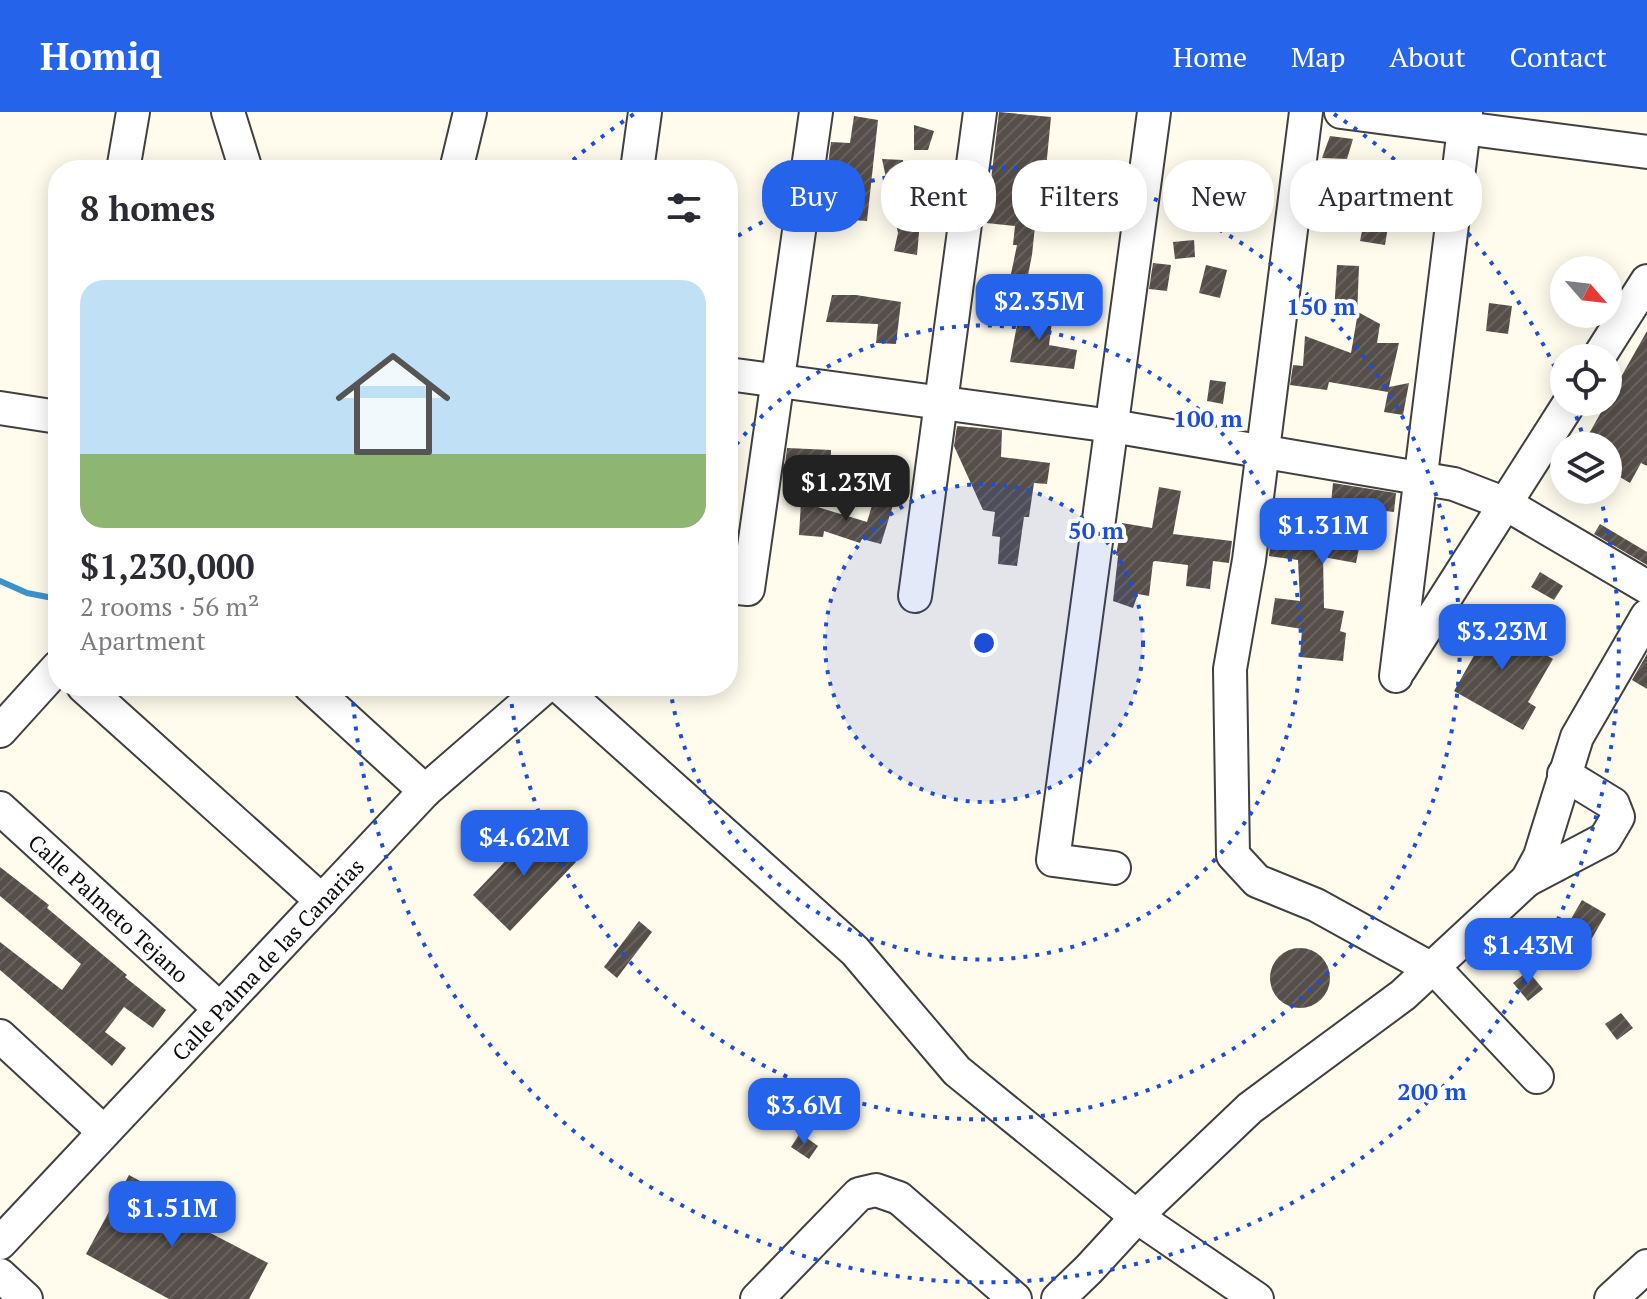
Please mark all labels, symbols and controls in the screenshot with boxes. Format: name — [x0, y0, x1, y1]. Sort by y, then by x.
text: Homiq — [40, 31, 162, 81]
text: Home — [1173, 38, 1247, 75]
text: Map — [1291, 38, 1345, 75]
text: About — [1389, 38, 1466, 75]
text: Contact — [1510, 38, 1607, 75]
chip: Buy — [762, 160, 865, 232]
chip: Rent — [881, 160, 996, 232]
chip: Filters — [1012, 160, 1147, 232]
chip: New — [1163, 160, 1274, 232]
chip: Apartment — [1290, 160, 1482, 232]
text: 8 homes — [80, 186, 215, 231]
icon: filters — [662, 186, 706, 230]
north arrow — [1550, 256, 1622, 328]
map controls — [1550, 256, 1622, 504]
pin: $2.35M — [974, 274, 1104, 342]
text: $2.35M — [994, 283, 1084, 317]
text: 150 m — [1286, 290, 1356, 322]
icon: home — [321, 332, 465, 476]
button: locate — [1550, 344, 1622, 416]
text: 100 m — [1173, 402, 1243, 434]
button: layers — [1550, 432, 1622, 504]
pin: $1.23M — [781, 455, 911, 523]
text: $1.23M — [801, 464, 891, 498]
pin: $1.31M — [1258, 498, 1388, 566]
text: $1.31M — [1278, 507, 1368, 541]
text: 50 m — [1068, 514, 1124, 546]
text: $1,230,000 — [80, 544, 255, 589]
text: 2 rooms · 56 m² — [80, 589, 259, 623]
pin: $3.23M — [1437, 604, 1567, 672]
text: $3.23M — [1457, 613, 1547, 647]
text: Apartment — [80, 623, 206, 657]
centre of rings — [970, 629, 998, 657]
pin: $4.62M — [459, 810, 589, 878]
text: $4.62M — [479, 819, 569, 853]
street label: Calle Palmeto Tejano — [23, 827, 196, 989]
street label: Calle Palma de las Canarias — [165, 851, 369, 1066]
pin: $1.43M — [1463, 918, 1593, 986]
text: $1.43M — [1483, 927, 1573, 961]
text: 200 m — [1397, 1075, 1467, 1107]
pin: $3.6M — [748, 1078, 860, 1146]
text: $3.6M — [766, 1087, 842, 1121]
pin: $1.51M — [107, 1181, 237, 1249]
text: $1.51M — [127, 1190, 217, 1224]

